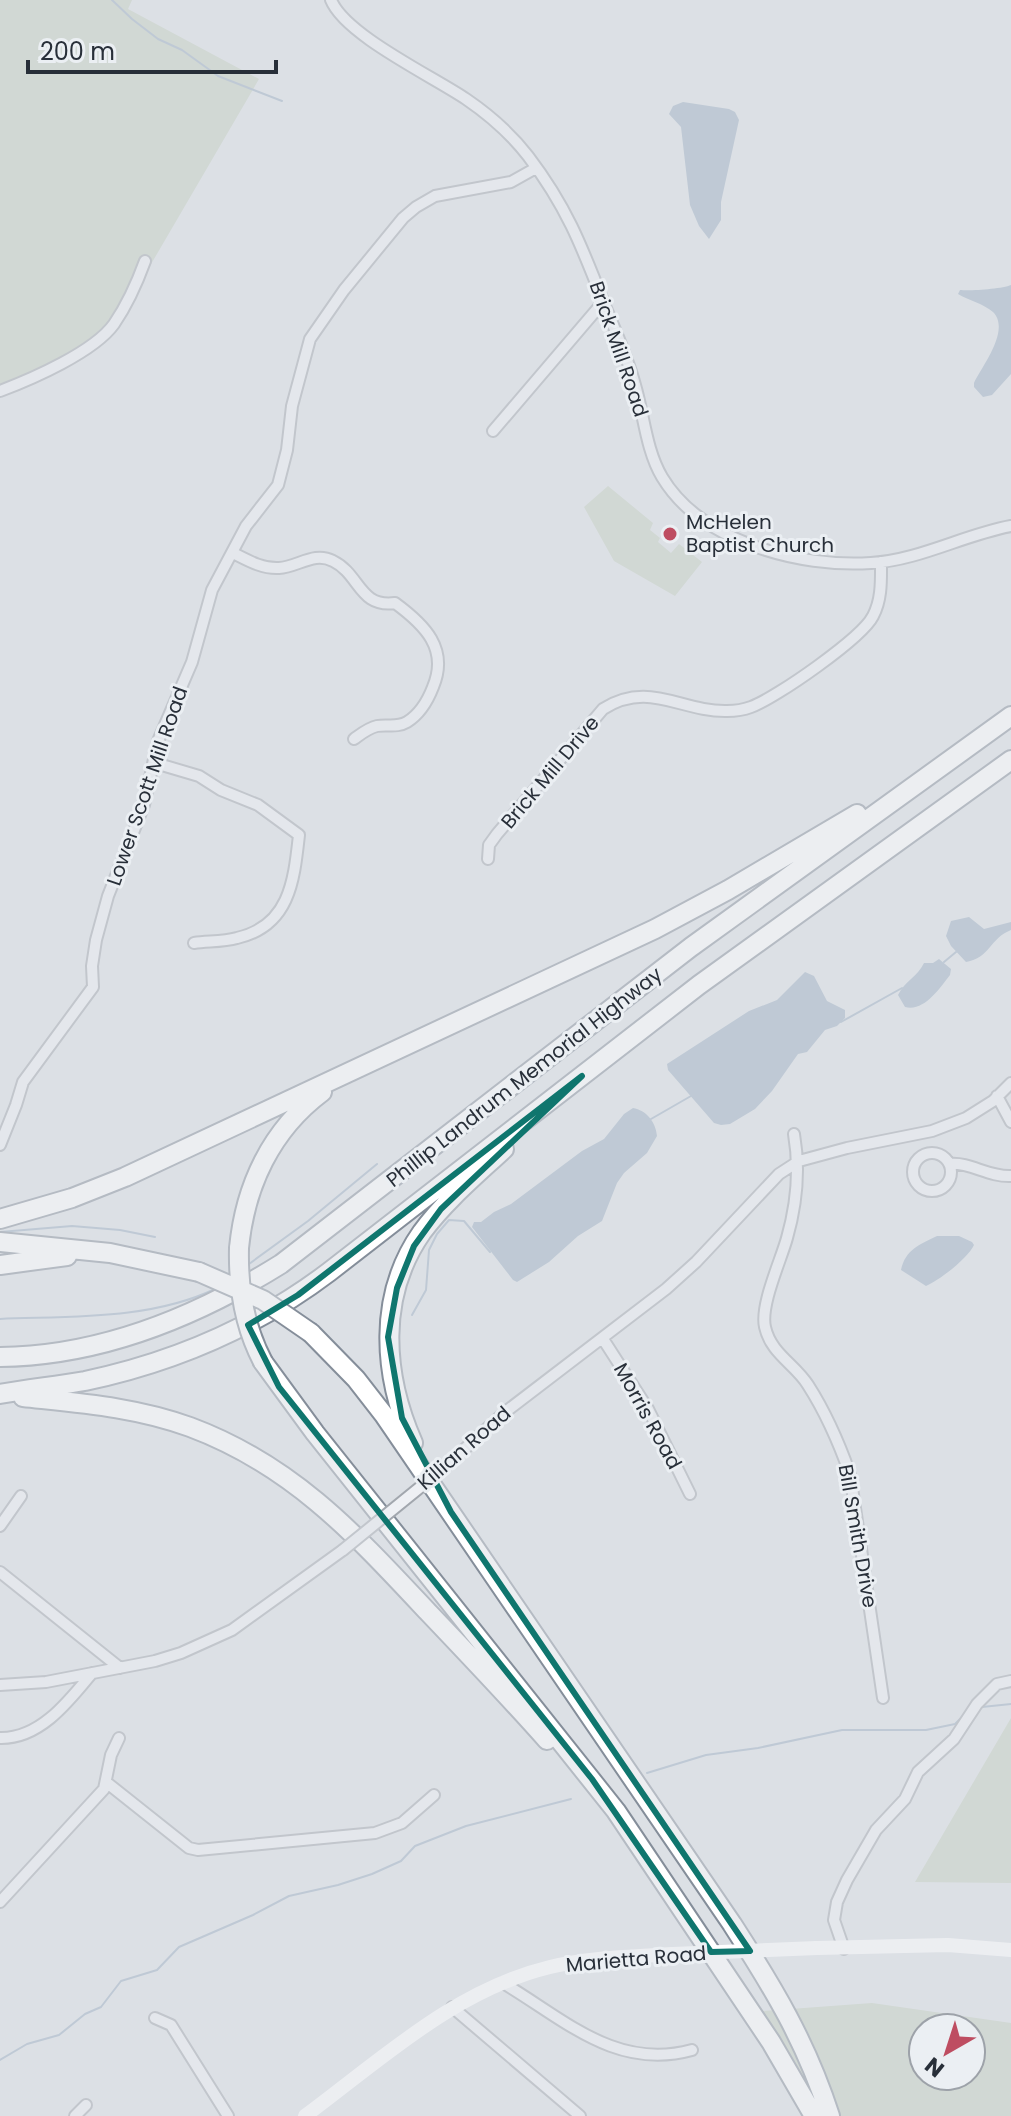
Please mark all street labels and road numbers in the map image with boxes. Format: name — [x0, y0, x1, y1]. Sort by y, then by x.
street label: Brick Mill Road — [583, 277, 655, 421]
street label: Lower Scott Mill Road — [100, 683, 194, 889]
street label: Brick Mill Drive — [494, 709, 606, 835]
street label: Phillip Landrum Memorial Highway — [380, 960, 668, 1194]
street label: Morris Road — [607, 1358, 689, 1474]
street label: Killian Road — [411, 1400, 517, 1496]
street label: Bill Smith Drive — [832, 1462, 884, 1610]
street label: Marietta Road — [565, 1939, 707, 1979]

